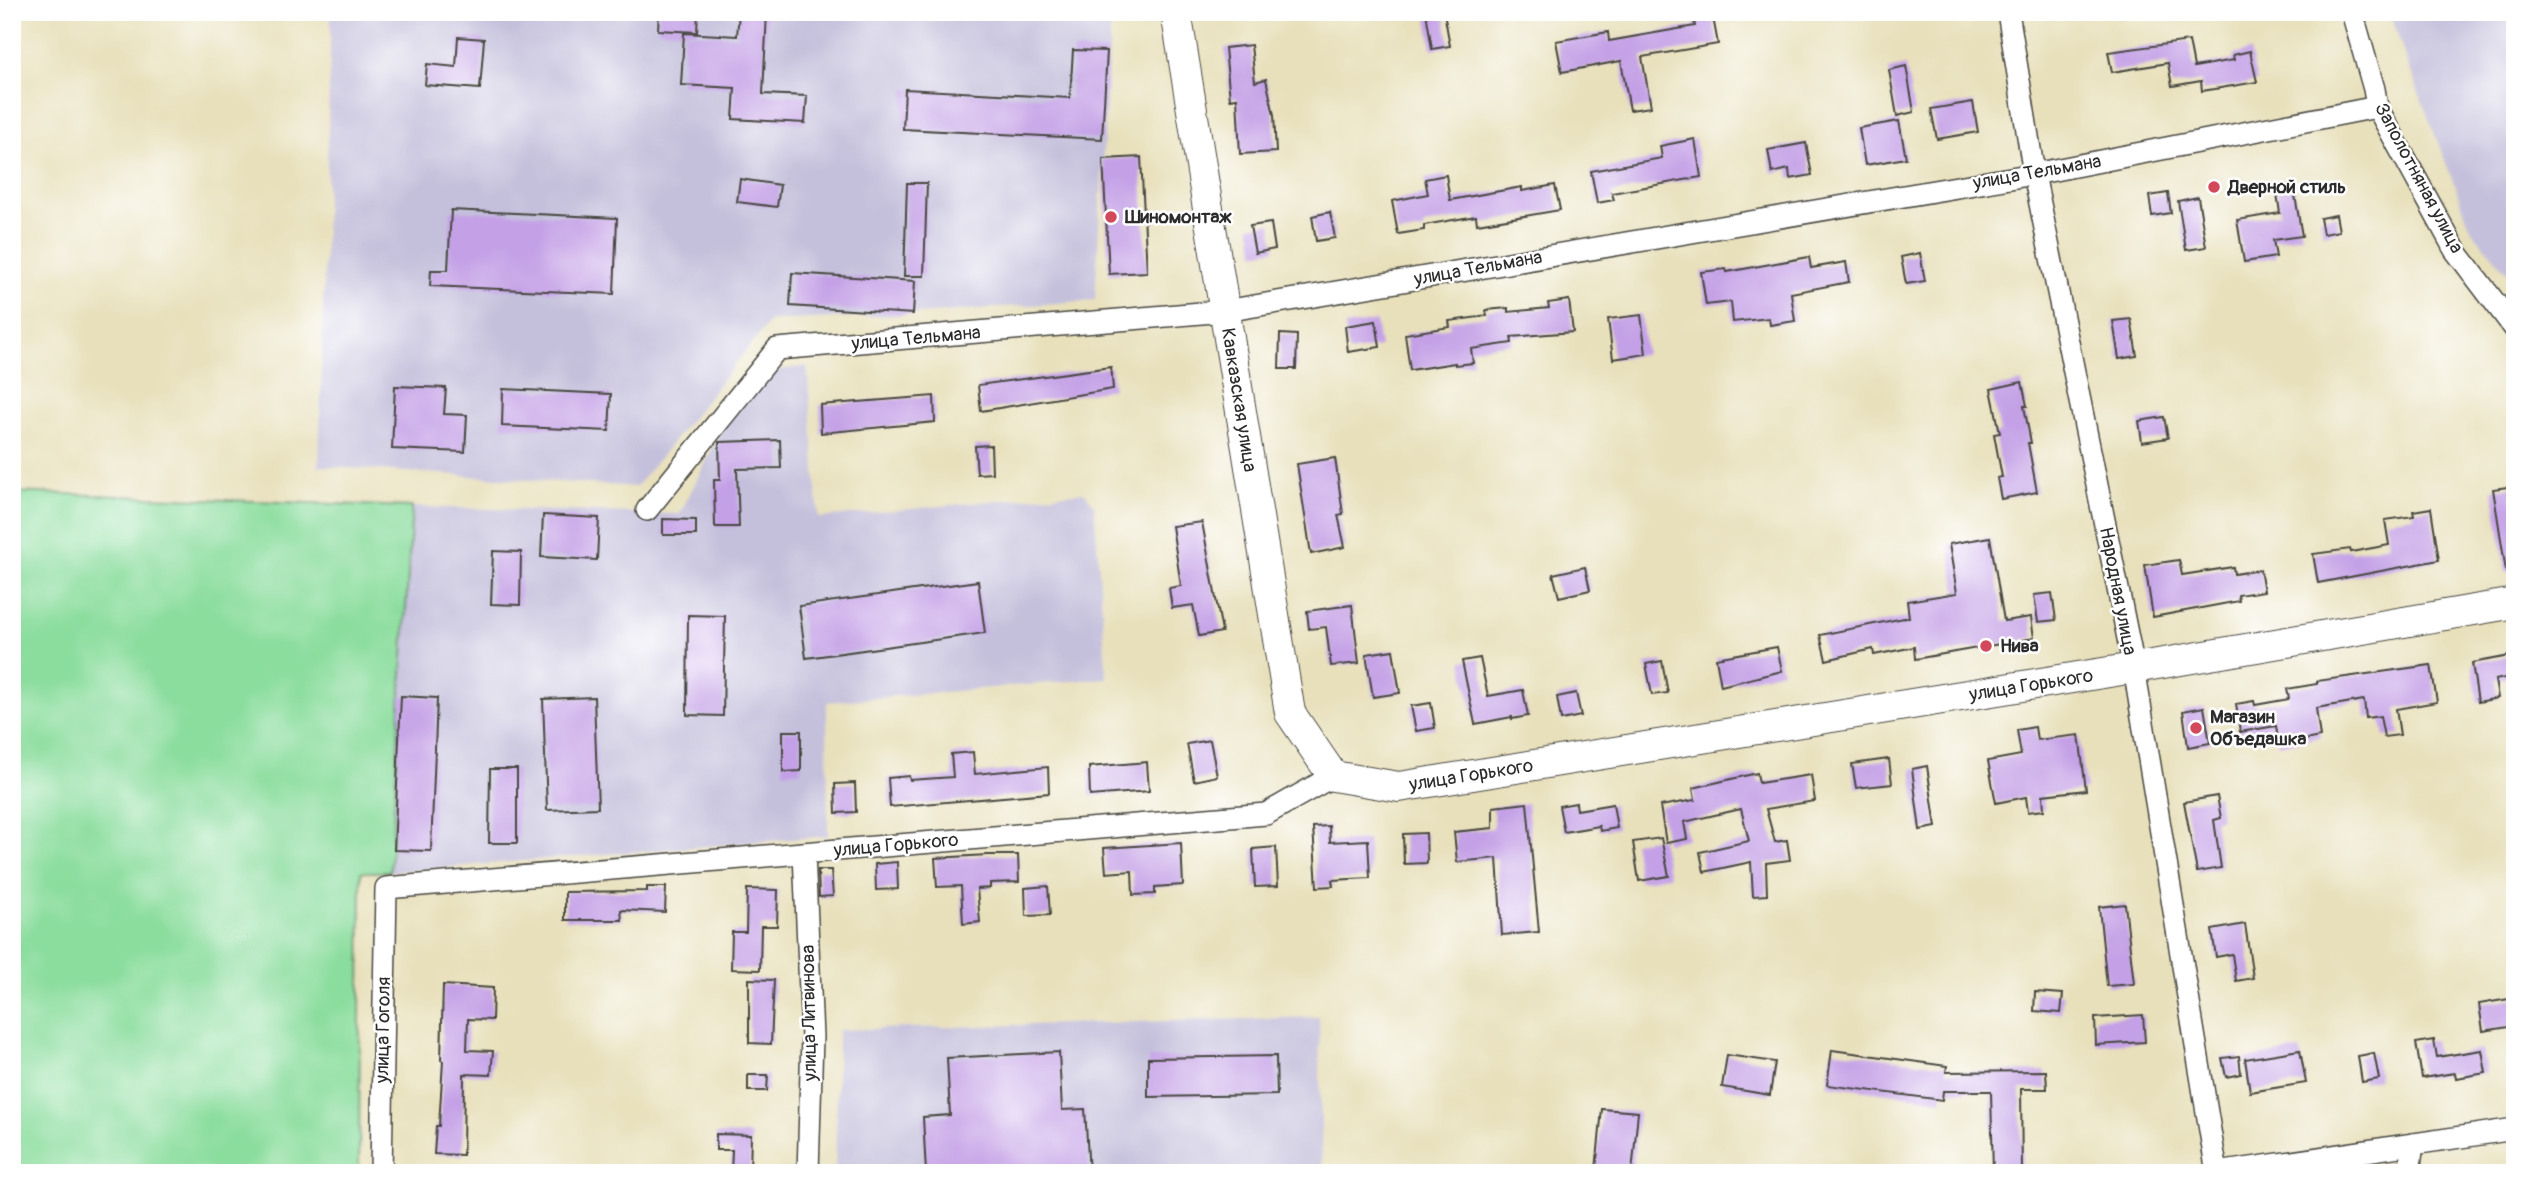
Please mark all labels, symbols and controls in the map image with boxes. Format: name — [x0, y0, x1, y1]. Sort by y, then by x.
street label: Заполотняная улица — [2369, 99, 2469, 257]
street label: улица Тельмана — [1970, 149, 2103, 195]
place label: Дверной стиль — [2227, 175, 2346, 199]
marker: Дверной стиль — [2206, 179, 2222, 195]
place label: Шиномонтаж — [1124, 205, 1232, 229]
marker: Шиномонтаж — [1103, 209, 1119, 225]
street label: улица Тельмана — [1411, 245, 1544, 291]
street label: улица Тельмана — [849, 320, 982, 356]
street label: Кавказская улица — [1216, 326, 1262, 474]
street label: Народная улица — [2094, 525, 2142, 657]
place label: Нива — [2000, 634, 2039, 658]
marker: Нива — [1978, 638, 1994, 654]
street label: улица Горького — [1966, 663, 2095, 707]
place label: Магазин Объедашка — [2210, 705, 2307, 751]
marker: Магазин Объедашка — [2188, 720, 2204, 736]
street label: улица Горького — [1406, 753, 1535, 797]
street label: улица Горького — [832, 828, 959, 862]
street label: улица Литвинова — [796, 944, 822, 1082]
street label: улица Гоголя — [370, 977, 396, 1084]

